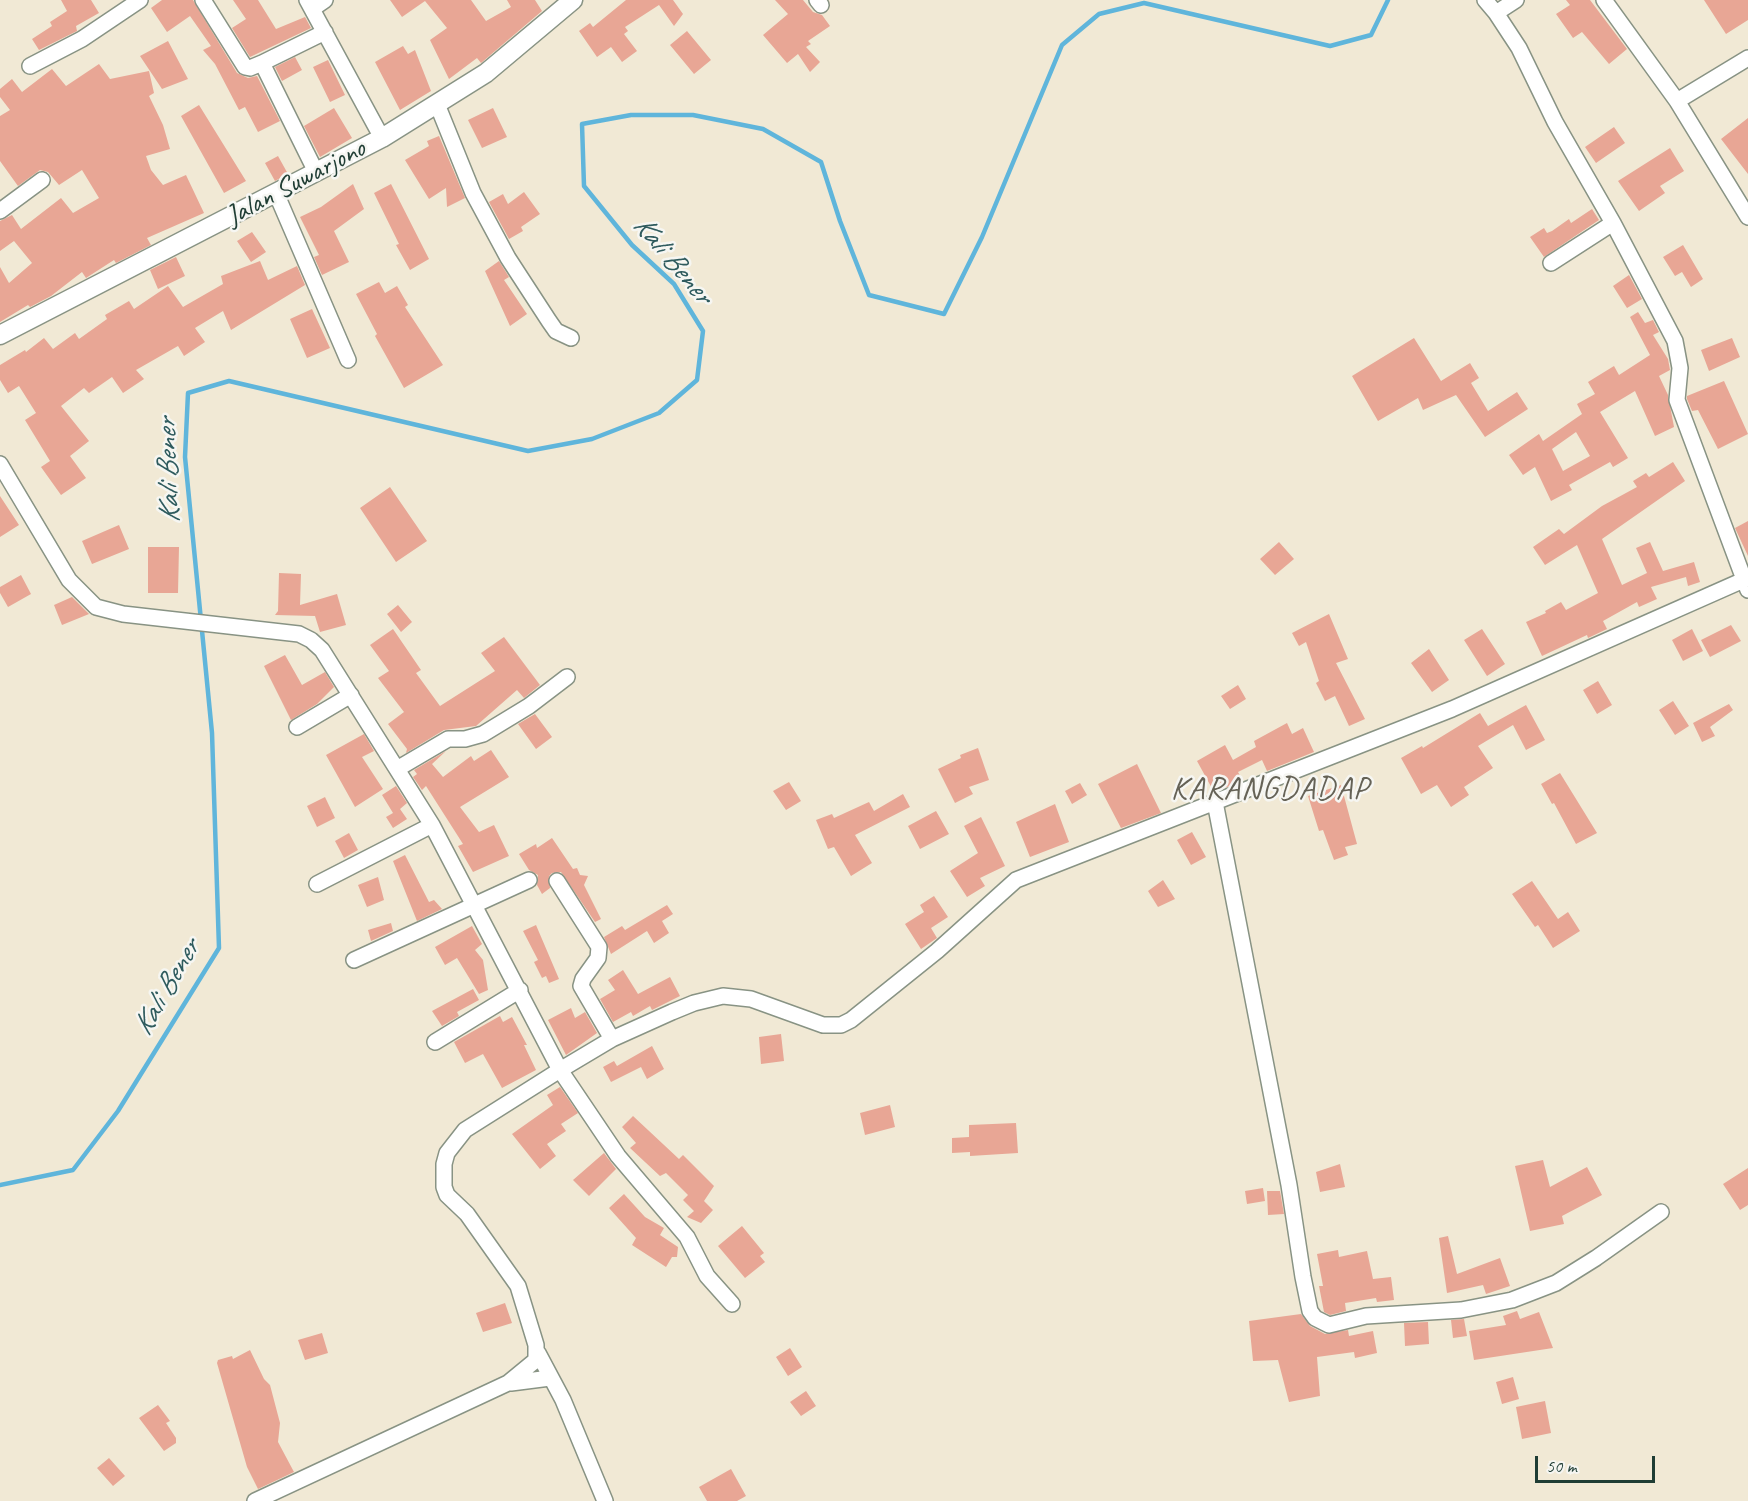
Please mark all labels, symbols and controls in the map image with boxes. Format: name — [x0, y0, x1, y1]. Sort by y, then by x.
street label: Jalan Suwarjono — [221, 132, 371, 234]
water label: Kali Bener — [625, 209, 719, 311]
water label: Kali Bener — [149, 418, 189, 524]
district label: KARANGDADAP — [1173, 771, 1367, 809]
water label: Kali Bener — [125, 934, 209, 1042]
scale bar — [1538, 1444, 1658, 1482]
text: 50 m — [1546, 1455, 1577, 1477]

